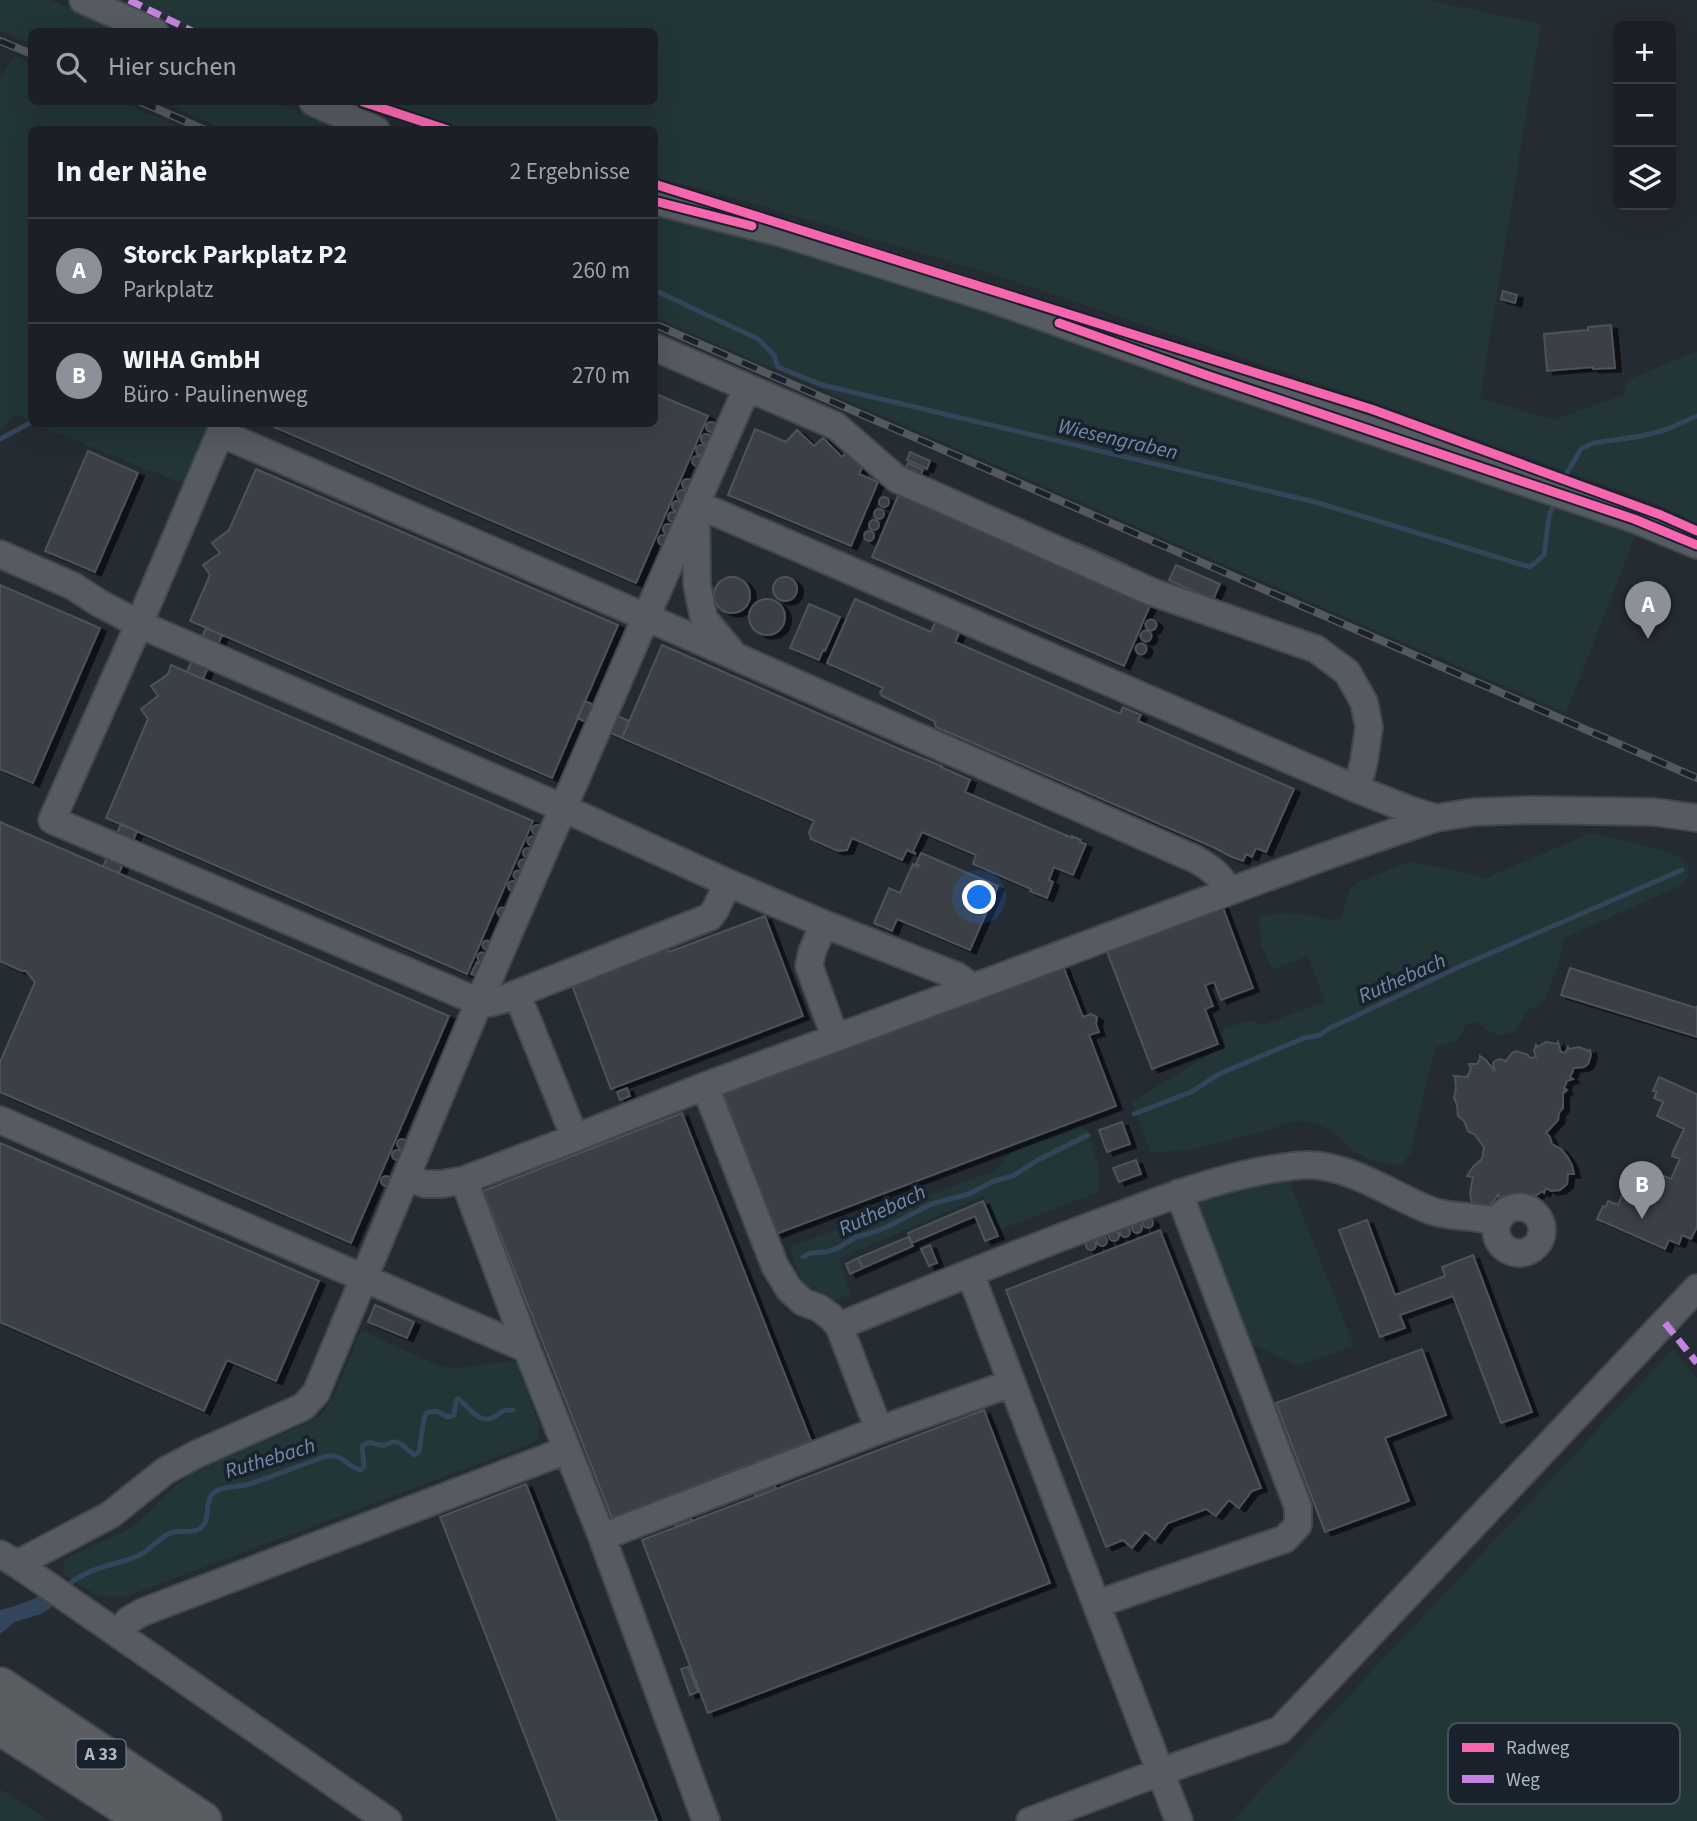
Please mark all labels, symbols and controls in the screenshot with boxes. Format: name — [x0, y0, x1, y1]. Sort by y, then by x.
map controls — [1613, 21, 1676, 210]
button: + — [1613, 21, 1676, 84]
search box — [28, 28, 658, 105]
icon: search — [52, 48, 90, 86]
text: Hier suchen — [108, 48, 237, 85]
button: − — [1613, 84, 1676, 147]
button: layers — [1613, 147, 1676, 210]
text: In der Nähe — [56, 150, 207, 193]
text: 2 Ergebnisse — [510, 155, 630, 188]
text: Storck Parkplatz P2 — [123, 236, 347, 273]
text: A — [72, 254, 86, 287]
text: 260 m — [572, 254, 630, 287]
text: Parkplatz — [123, 273, 213, 306]
text: WIHA GmbH — [123, 341, 261, 378]
text: B — [72, 359, 86, 392]
text: 270 m — [572, 359, 630, 392]
text: Büro · Paulinenweg — [123, 378, 308, 411]
water label: Wiesengraben — [1055, 411, 1181, 467]
pin: A — [1625, 581, 1671, 639]
your location — [962, 880, 996, 914]
water label: Ruthebach — [1353, 945, 1451, 1011]
pin: B — [1619, 1161, 1665, 1219]
water label: Ruthebach — [833, 1177, 931, 1243]
water label: Ruthebach — [221, 1430, 319, 1486]
legend — [1448, 1723, 1680, 1804]
text: Radweg — [1506, 1735, 1570, 1762]
road number: A 33 — [76, 1740, 126, 1769]
text: Weg — [1506, 1767, 1540, 1794]

